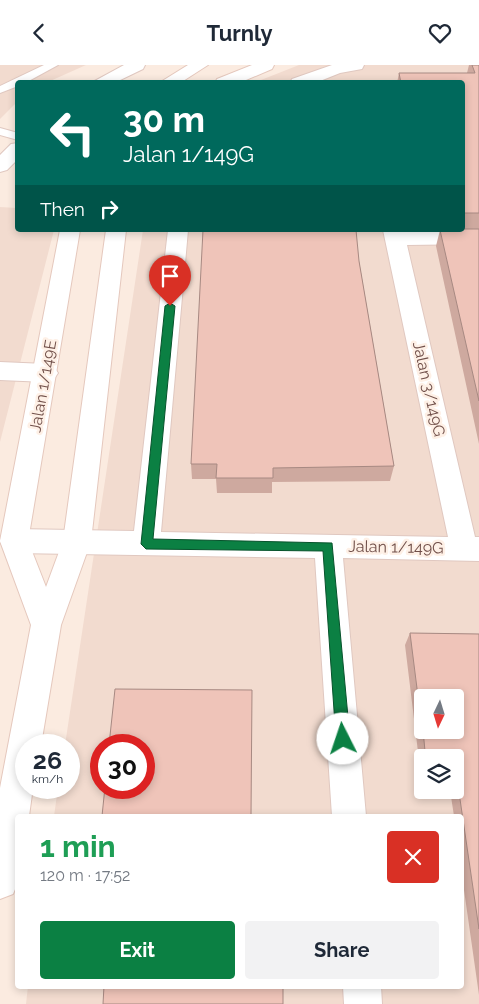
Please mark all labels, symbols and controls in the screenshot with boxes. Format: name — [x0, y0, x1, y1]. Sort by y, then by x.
icon: back — [25, 19, 53, 47]
icon: heart — [426, 19, 454, 47]
text: Turnly — [206, 20, 273, 46]
text: 30 m — [123, 99, 205, 140]
icon: left — [40, 100, 105, 165]
text: Jalan 1/149G — [123, 141, 254, 167]
icon: right — [95, 195, 123, 223]
text: Then — [40, 198, 85, 220]
pin — [149, 255, 191, 306]
icon: arrive — [156, 262, 184, 290]
street label: Jalan 1/149E — [26, 338, 61, 434]
street label: Jalan 3/149G — [409, 340, 449, 438]
street label: Jalan 1/149G — [348, 537, 444, 557]
north arrow — [414, 689, 464, 739]
map controls — [414, 689, 464, 799]
position arrow — [316, 712, 368, 764]
speed limit sign: 30 — [90, 734, 155, 799]
text: 26 — [33, 745, 62, 775]
button: layers — [414, 749, 464, 799]
text: km/h — [32, 772, 63, 786]
text: 1 min — [40, 829, 116, 864]
button: close — [387, 831, 439, 883]
text: 120 m · 17:52 — [40, 866, 130, 885]
button: Exit — [40, 921, 235, 979]
button: Share — [245, 921, 439, 979]

